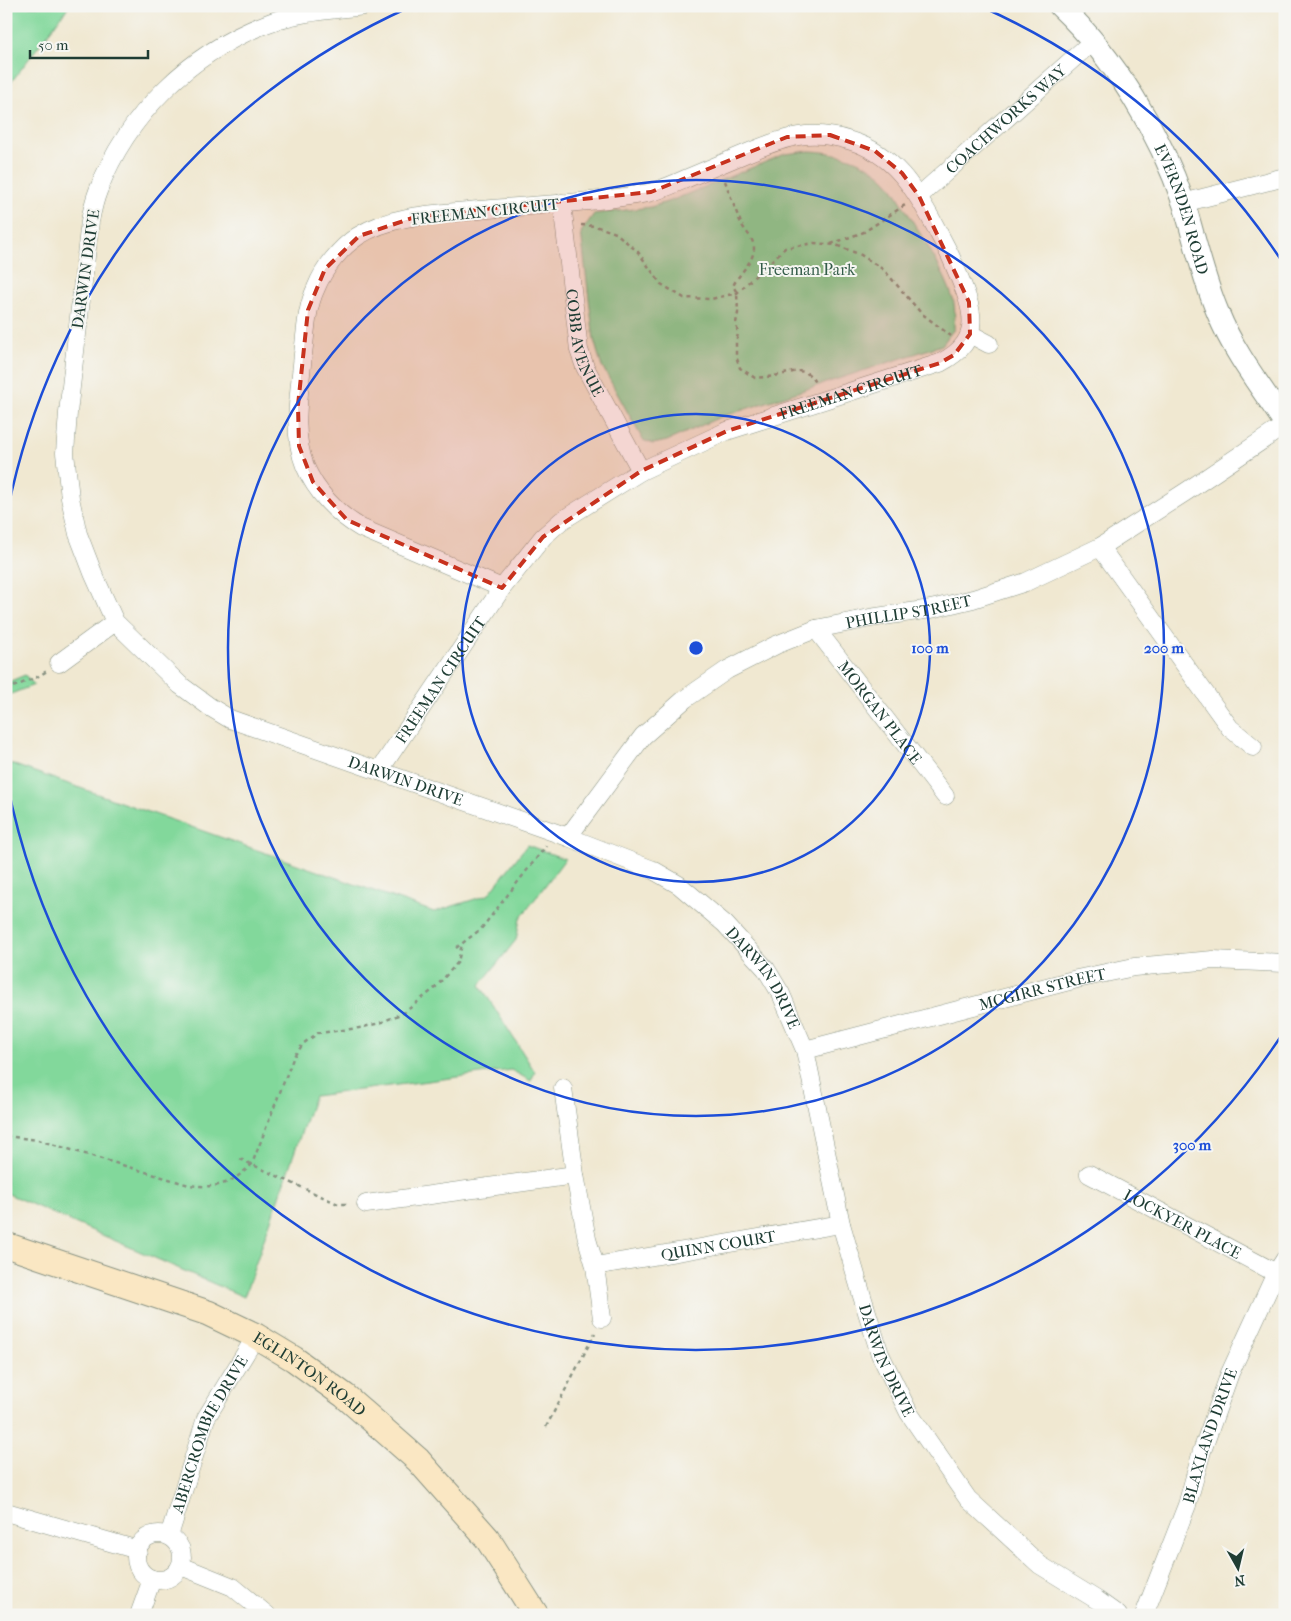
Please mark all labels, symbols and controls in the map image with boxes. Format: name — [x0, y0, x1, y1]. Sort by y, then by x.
scale bar — [30, 28, 148, 60]
text: 50 m — [38, 36, 69, 54]
street label: COACHWORKS WAY — [942, 60, 1071, 178]
street label: EVERNDEN ROAD — [1150, 141, 1213, 277]
street label: FREEMAN CIRCUIT — [410, 194, 560, 229]
street label: DARWIN DRIVE — [68, 208, 103, 330]
park label: Freeman Park — [759, 260, 856, 279]
street label: COBB AVENUE — [562, 288, 608, 400]
street label: FREEMAN CIRCUIT — [777, 360, 925, 424]
street label: PHILLIP STREET — [844, 591, 974, 633]
street label: FREEMAN CIRCUIT — [391, 613, 490, 747]
centre of rings — [687, 639, 705, 657]
text: 100 m — [911, 639, 949, 657]
text: 200 m — [1144, 639, 1184, 657]
street label: MORGAN PLACE — [834, 657, 926, 768]
street label: DARWIN DRIVE — [346, 752, 466, 810]
street label: DARWIN DRIVE — [722, 923, 804, 1032]
street label: MCGIRR STREET — [977, 964, 1108, 1014]
text: 300 m — [1173, 1136, 1212, 1154]
street label: LOCKYER PLACE — [1120, 1185, 1245, 1263]
street label: QUINN COURT — [659, 1226, 777, 1265]
street label: DARWIN DRIVE — [855, 1302, 918, 1420]
street label: EGLINTON ROAD — [250, 1328, 370, 1420]
street label: ABERCROMBIE DRIVE — [168, 1352, 252, 1516]
street label: BLAXLAND DRIVE — [1179, 1365, 1241, 1506]
north arrow — [1214, 1544, 1264, 1594]
text: N — [1233, 1571, 1246, 1590]

